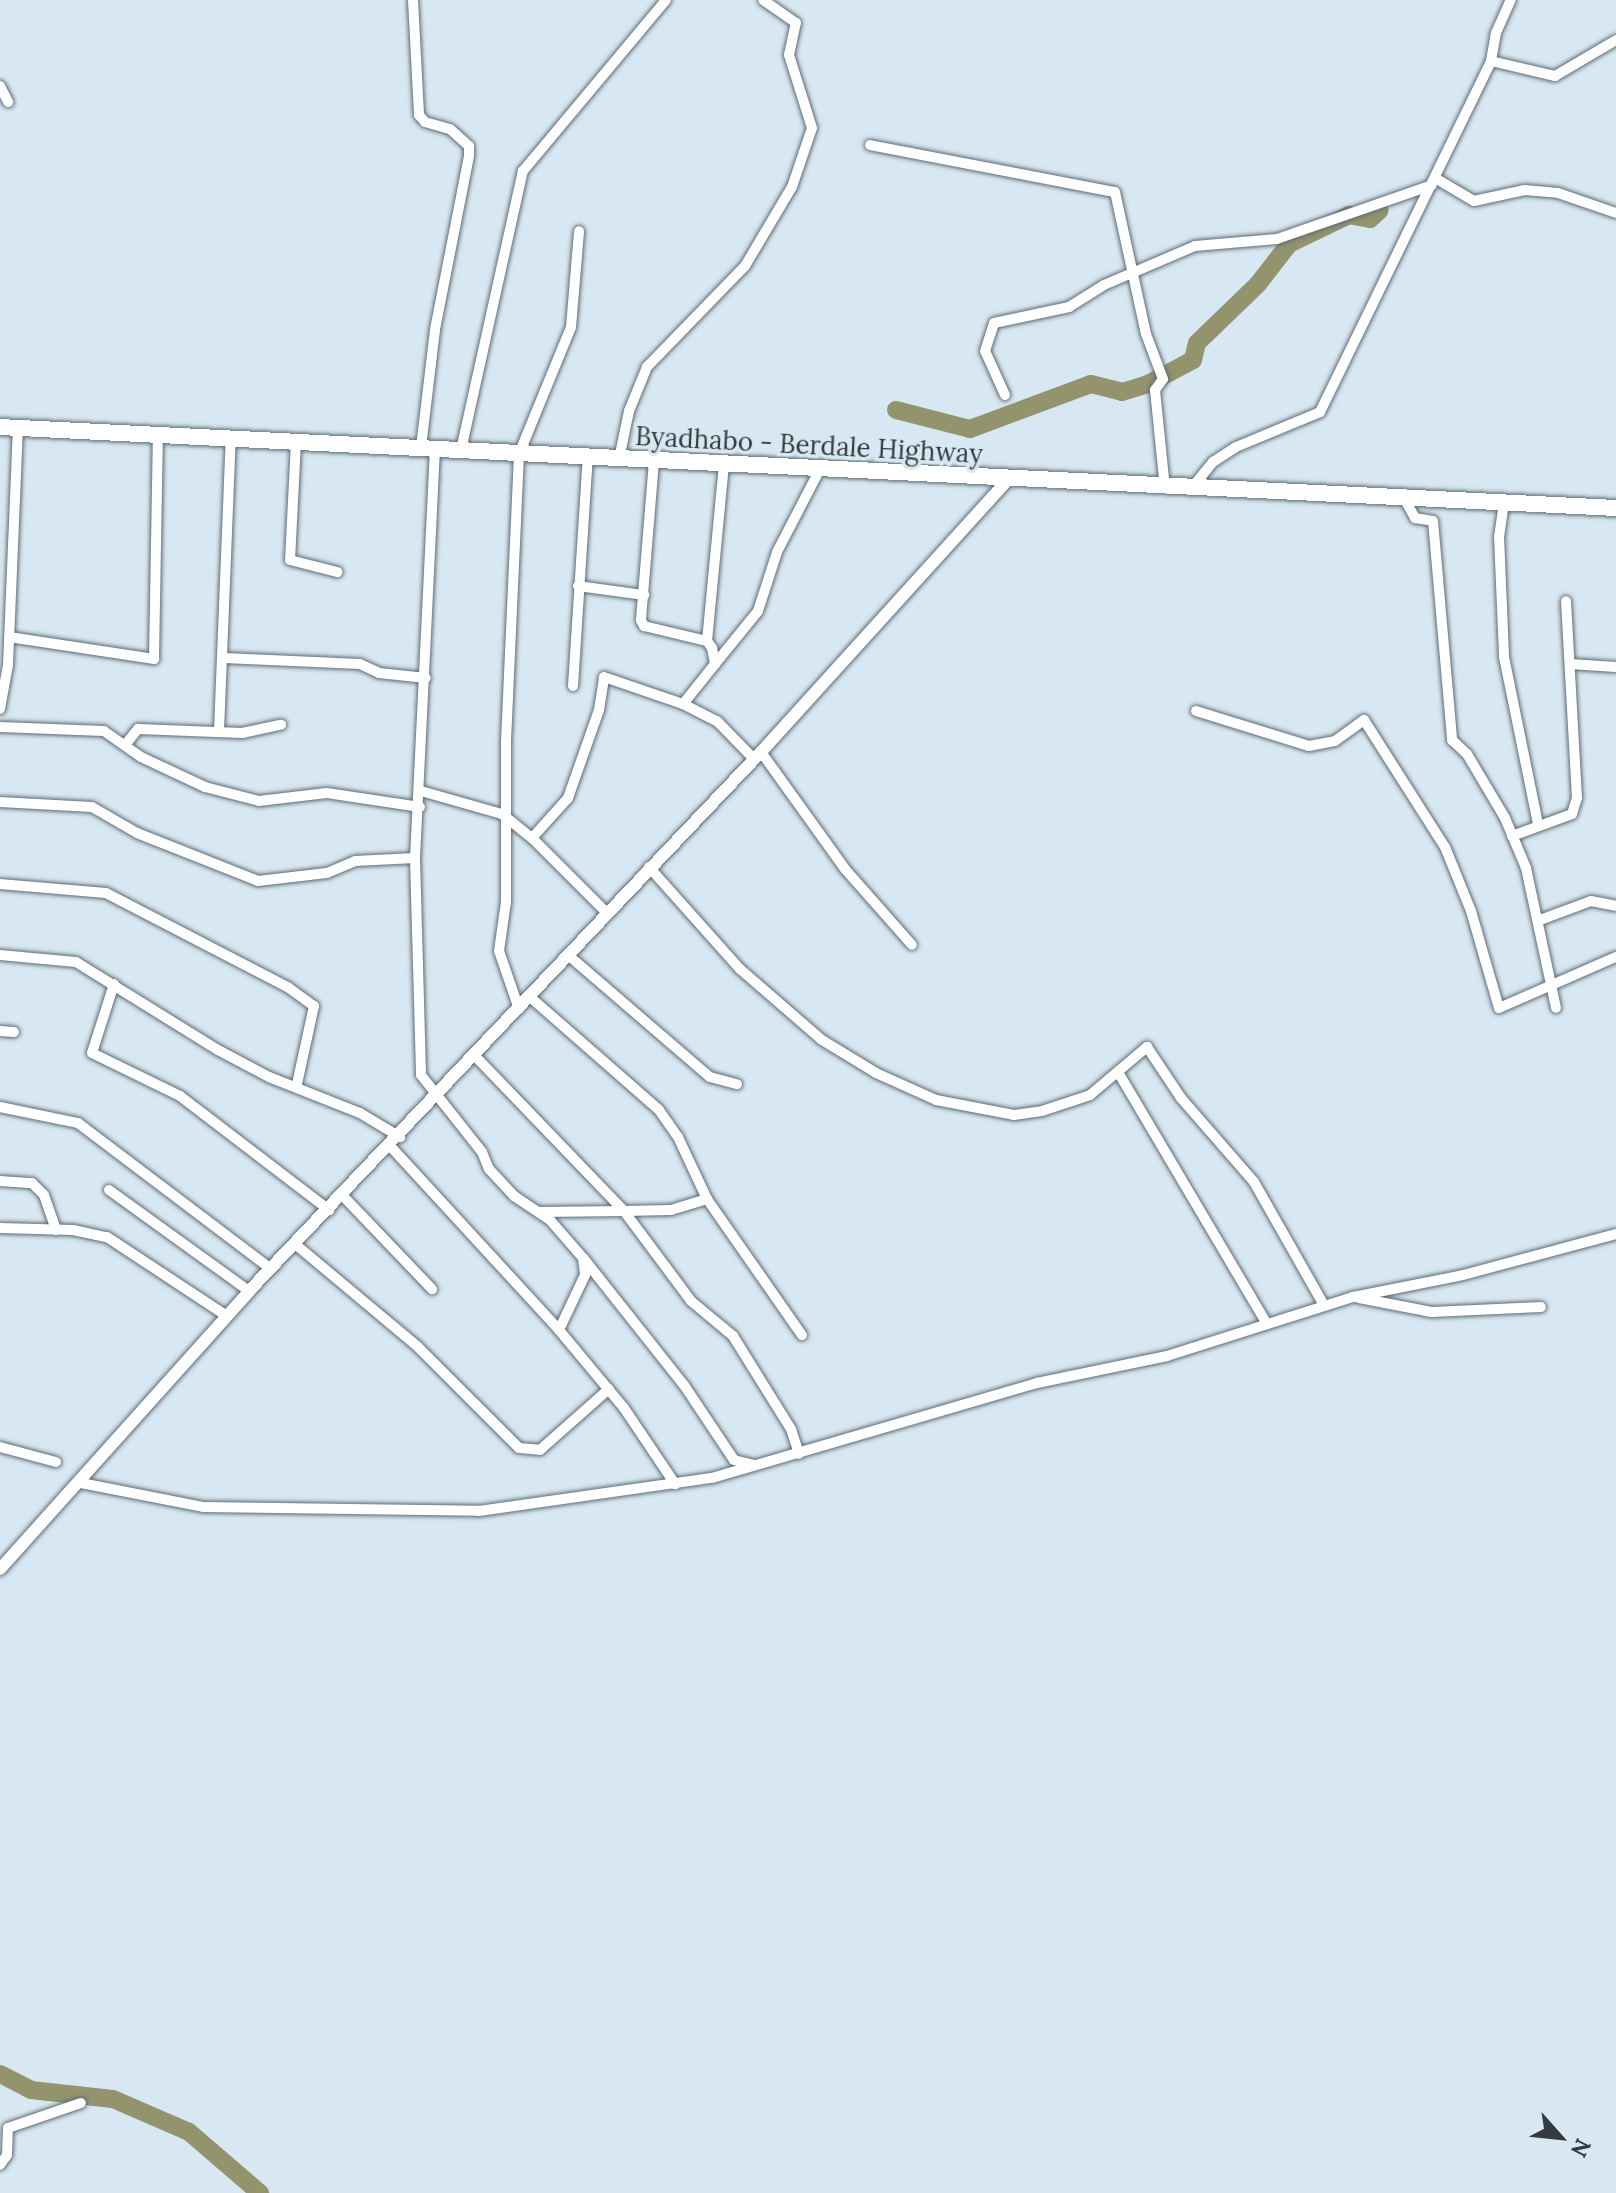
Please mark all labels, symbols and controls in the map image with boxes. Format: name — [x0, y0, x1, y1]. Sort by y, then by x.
street label: Byadhabo - Berdale Highway — [634, 420, 984, 470]
north arrow — [1520, 2097, 1600, 2177]
text: N — [1565, 2134, 1598, 2162]

